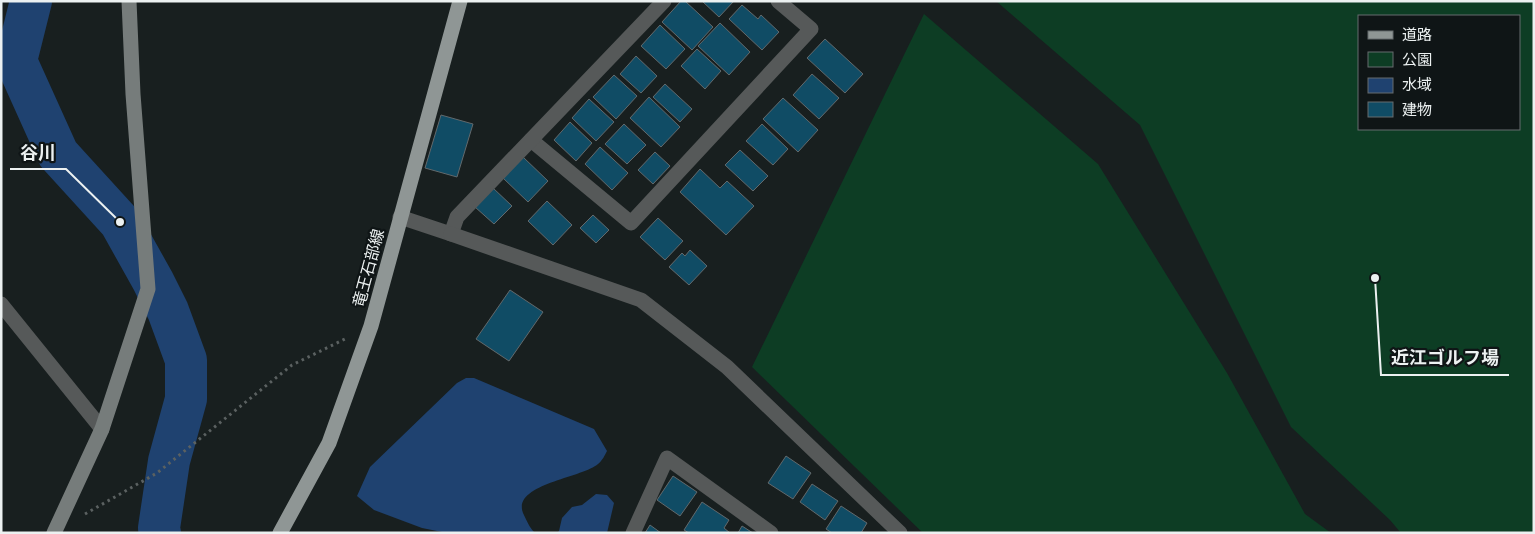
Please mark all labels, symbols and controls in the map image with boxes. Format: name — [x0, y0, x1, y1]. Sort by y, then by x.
legend — [1358, 15, 1520, 130]
text: 道路 — [1402, 25, 1432, 44]
text: 公園 — [1402, 50, 1432, 69]
text: 水域 — [1402, 75, 1432, 94]
text: 建物 — [1402, 100, 1432, 119]
callout: 谷川 — [10, 136, 66, 169]
text: 谷川 — [20, 141, 56, 164]
street label: 竜王石部線 — [348, 227, 389, 309]
callout: 近江ゴルフ場 — [1381, 342, 1509, 375]
text: 近江ゴルフ場 — [1391, 346, 1499, 369]

